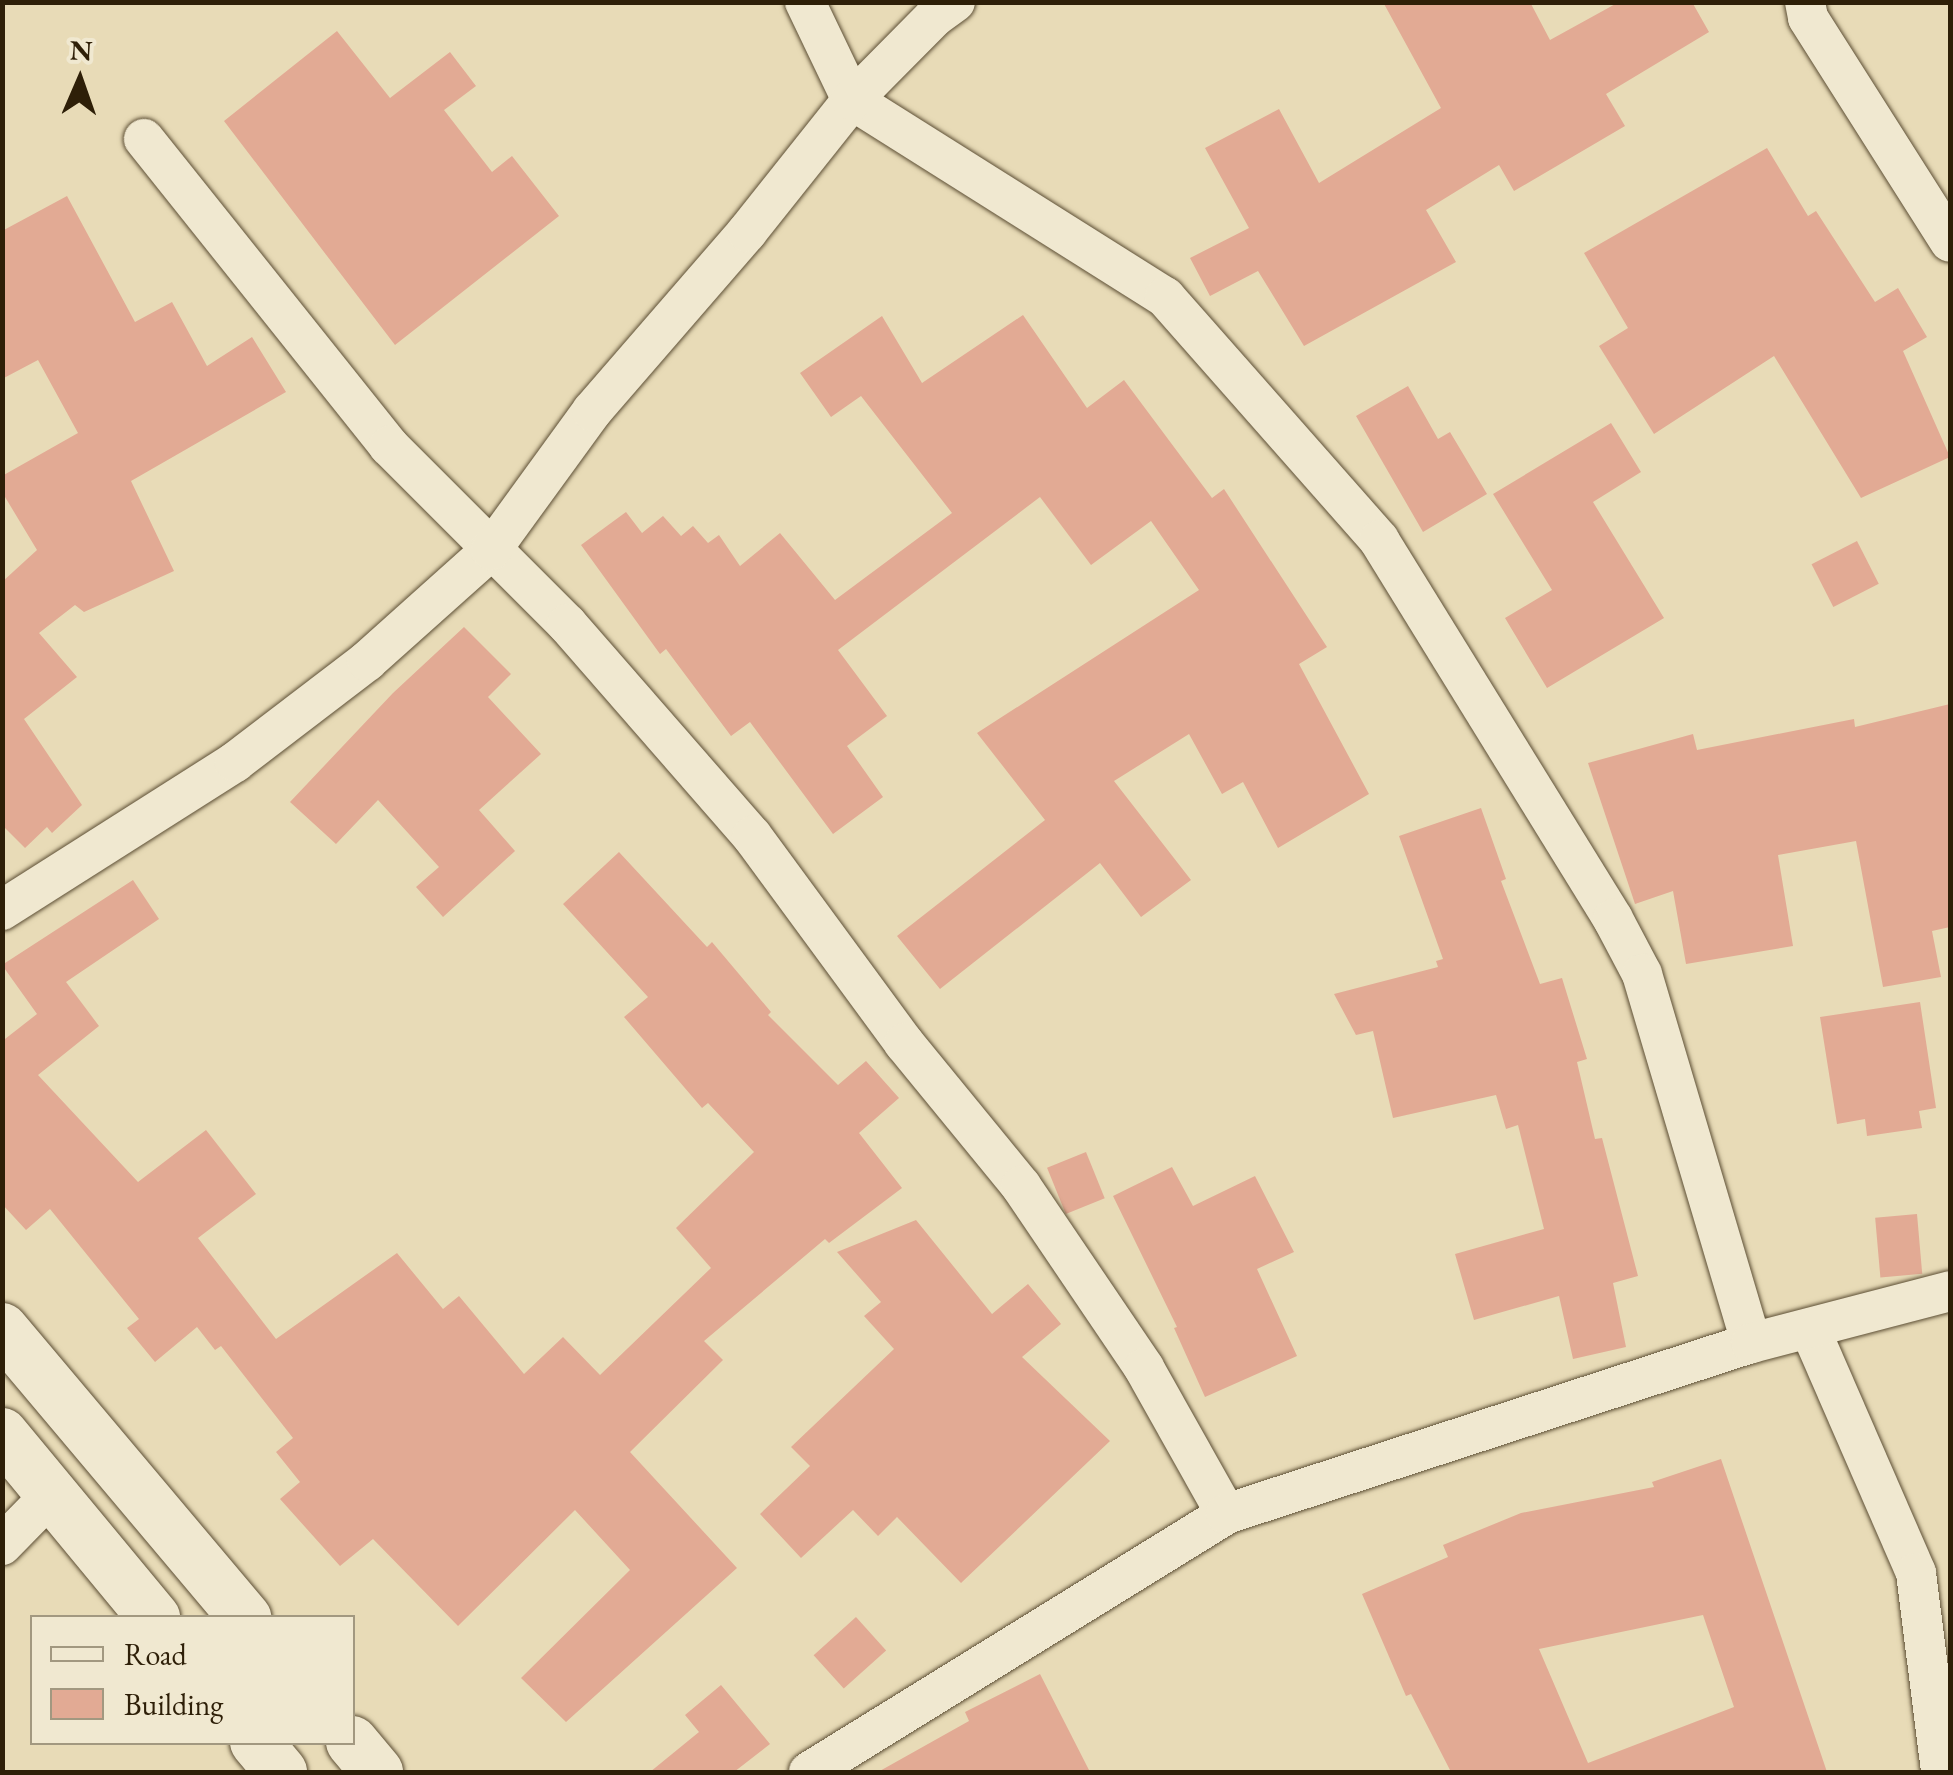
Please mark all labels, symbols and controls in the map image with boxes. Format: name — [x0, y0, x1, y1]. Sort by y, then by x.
north arrow — [30, 30, 130, 130]
text: N — [69, 32, 93, 68]
legend — [30, 1615, 355, 1745]
text: Road — [124, 1635, 187, 1674]
text: Building — [124, 1685, 223, 1724]

